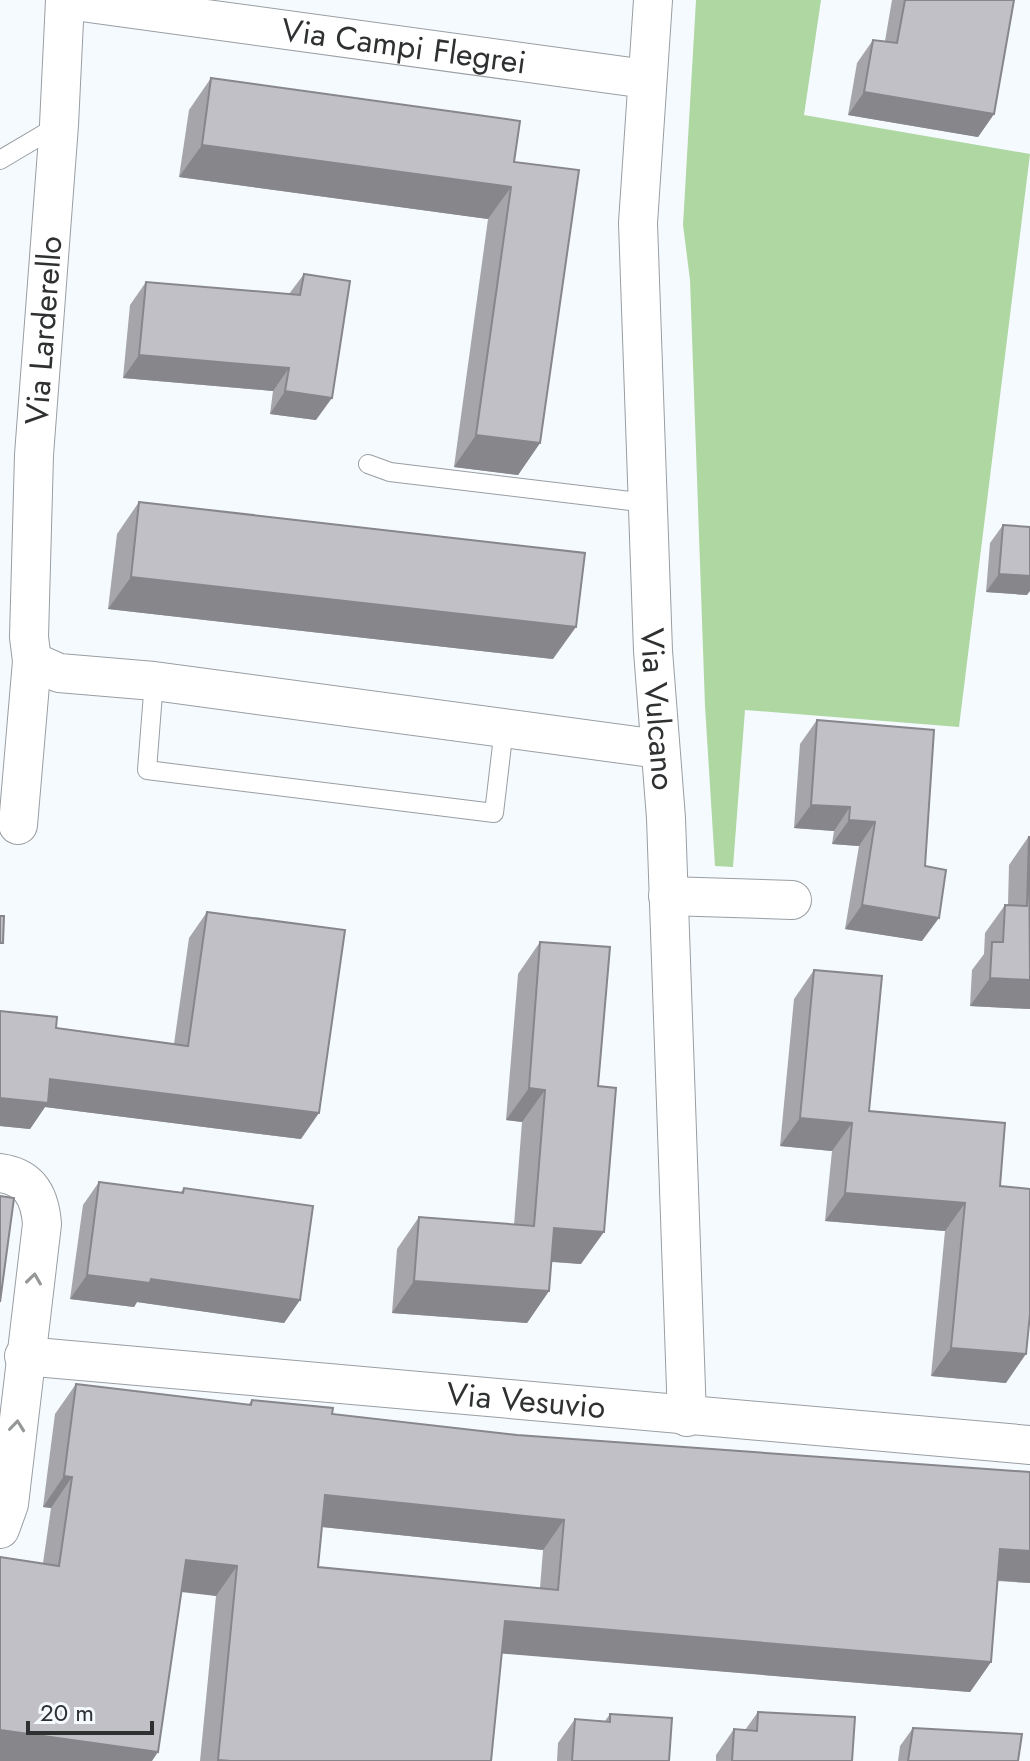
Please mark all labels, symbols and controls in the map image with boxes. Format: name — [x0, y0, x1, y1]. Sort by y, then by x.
street label: Via Campi Flegrei — [279, 7, 529, 85]
street label: Via Larderello — [13, 234, 74, 426]
street label: Via Vulcano — [629, 627, 687, 792]
one-way arrow — [25, 1272, 42, 1286]
street label: Via Vesuvio — [445, 1370, 607, 1430]
one-way arrow — [8, 1419, 25, 1432]
scale bar — [28, 1685, 152, 1735]
text: 20 m — [40, 1695, 94, 1730]

